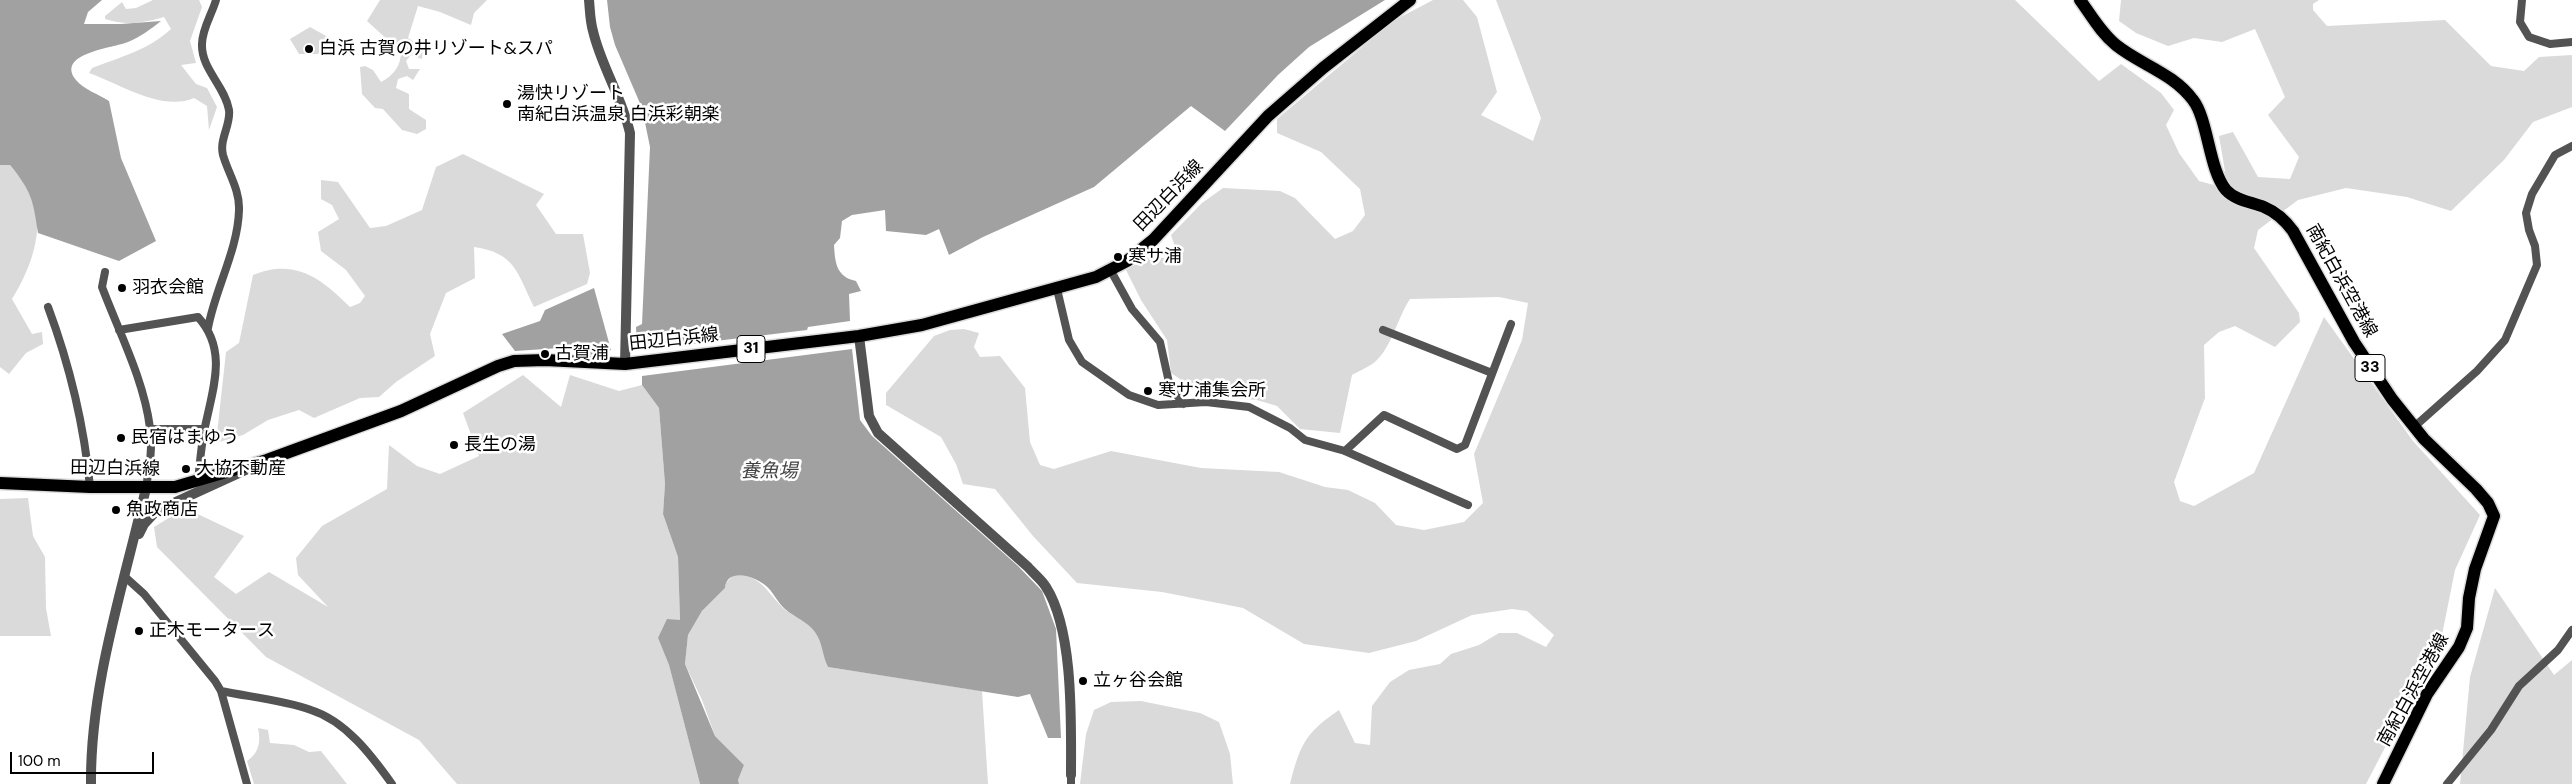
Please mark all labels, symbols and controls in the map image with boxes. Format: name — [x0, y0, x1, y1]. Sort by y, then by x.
place label: 白浜 古賀の井リゾート&スパ — [319, 38, 553, 60]
marker: 白浜 古賀の井リゾート&スパ — [303, 43, 315, 55]
place label: 湯快リゾート 南紀白浜温泉 白浜彩朝楽 — [517, 83, 720, 126]
marker: 湯快リゾート 南紀白浜温泉 白浜彩朝楽 — [501, 98, 513, 110]
street label: 田辺白浜線 — [1130, 156, 1208, 236]
street label: 南紀白浜空港線 — [2301, 221, 2381, 341]
place label: 寒サ浦 — [1128, 246, 1182, 268]
marker: 寒サ浦 — [1112, 251, 1124, 263]
place label: 羽衣会館 — [132, 277, 204, 299]
marker: 羽衣会館 — [116, 282, 128, 294]
street label: 田辺白浜線 — [628, 325, 720, 355]
road number: 31 — [737, 336, 765, 362]
place label: 古賀浦 — [555, 343, 609, 365]
marker: 古賀浦 — [539, 348, 551, 360]
road number: 33 — [2355, 354, 2385, 382]
place label: 寒サ浦集会所 — [1158, 380, 1266, 402]
marker: 寒サ浦集会所 — [1142, 385, 1154, 397]
place label: 民宿はまゆう — [131, 427, 239, 449]
marker: 民宿はまゆう — [115, 432, 127, 444]
place label: 長生の湯 — [464, 434, 536, 456]
marker: 長生の湯 — [448, 439, 460, 451]
street label: 田辺白浜線 — [70, 457, 160, 481]
place label: 大協不動産 — [196, 458, 286, 480]
water label: 養魚場 — [741, 461, 797, 483]
marker: 大協不動産 — [180, 463, 192, 475]
place label: 魚政商店 — [126, 499, 198, 521]
marker: 魚政商店 — [110, 504, 122, 516]
place label: 正木モータース — [149, 620, 275, 642]
marker: 正木モータース — [133, 625, 145, 637]
street label: 南紀白浜空港線 — [2374, 630, 2454, 750]
place label: 立ヶ谷会館 — [1093, 670, 1183, 692]
marker: 立ヶ谷会館 — [1077, 675, 1089, 687]
scale bar — [12, 742, 156, 774]
text: 100 m — [18, 751, 61, 771]

